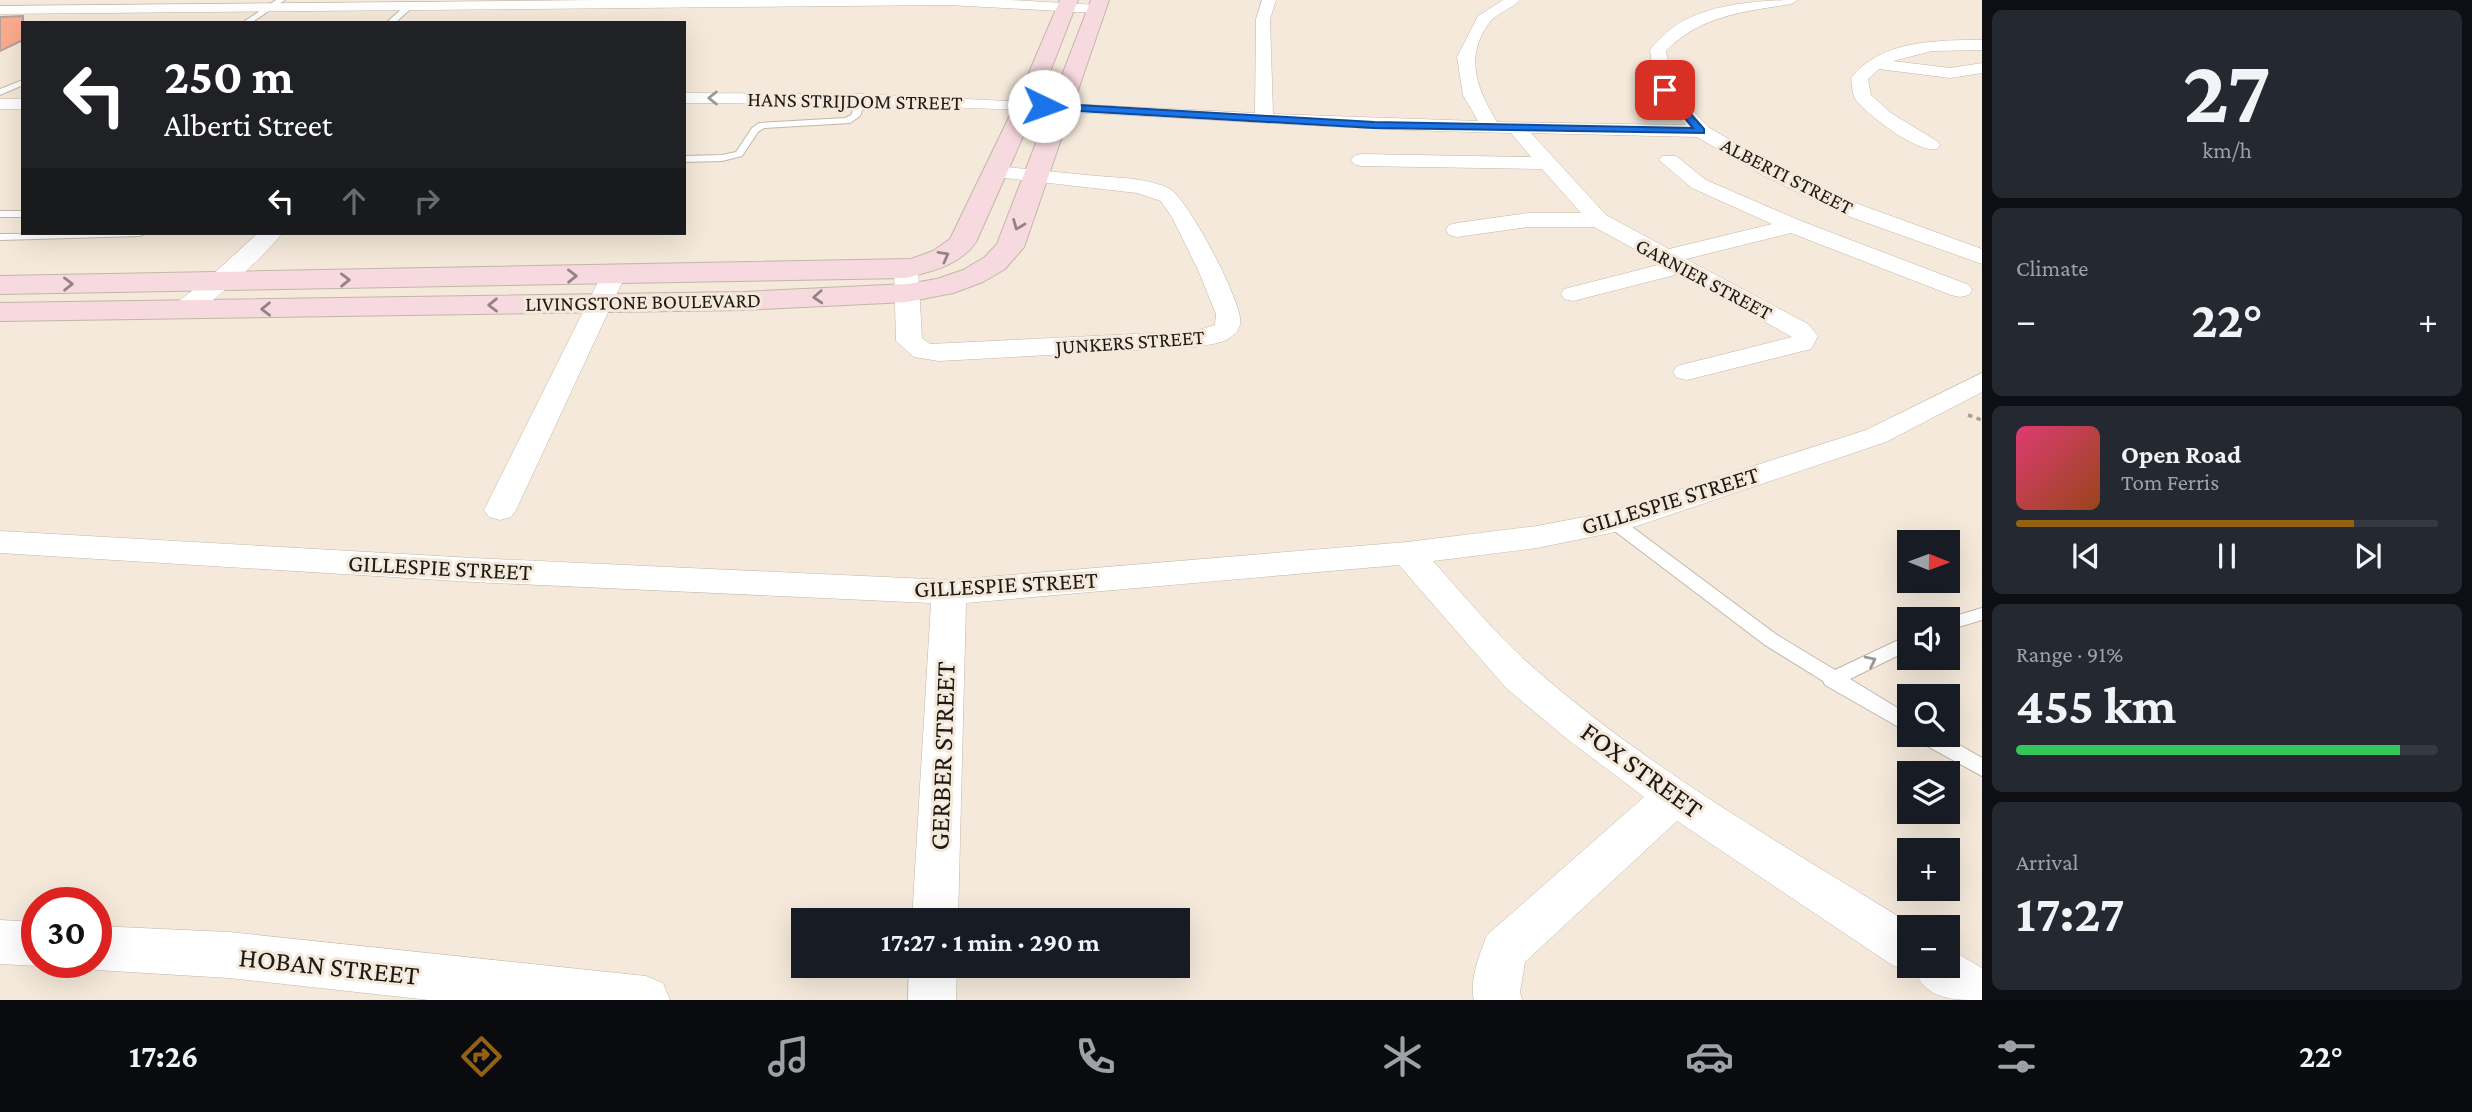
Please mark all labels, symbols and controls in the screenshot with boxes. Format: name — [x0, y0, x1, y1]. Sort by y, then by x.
text: 27 — [2183, 40, 2271, 142]
icon: left — [49, 49, 140, 140]
text: 250 m — [164, 49, 294, 104]
pin — [1635, 60, 1695, 120]
position arrow — [1007, 69, 1081, 143]
icon: arrive — [1646, 71, 1684, 109]
street label: HANS STRIJDOM STREET — [747, 87, 963, 115]
one-way arrow — [707, 90, 718, 106]
text: Alberti Street — [164, 107, 332, 143]
street label: ALBERTI STREET — [1717, 132, 1858, 220]
text: km/h — [2202, 137, 2252, 163]
icon: left — [262, 182, 300, 220]
icon: ahead — [335, 182, 373, 220]
icon: right — [408, 182, 446, 220]
one-way arrow — [1013, 219, 1027, 231]
street label: GARNIER STREET — [1632, 233, 1777, 325]
one-way arrow — [937, 251, 949, 264]
text: Climate — [2016, 255, 2088, 281]
one-way arrow — [567, 269, 578, 284]
one-way arrow — [340, 272, 350, 288]
one-way arrow — [63, 277, 74, 292]
street label: LIVINGSTONE BOULEVARD — [525, 288, 761, 316]
one-way arrow — [813, 290, 824, 305]
text: 22° — [2191, 290, 2263, 348]
one-way arrow — [487, 297, 498, 313]
text: − — [2016, 299, 2036, 341]
text: + — [2418, 299, 2438, 341]
one-way arrow — [260, 301, 270, 317]
street label: JUNKERS STREET — [1053, 325, 1206, 359]
text: Open Road — [2121, 440, 2241, 469]
street label: GILLESPIE STREET — [1578, 460, 1762, 540]
text: Tom Ferris — [2121, 469, 2219, 495]
north arrow — [1897, 530, 1960, 593]
map controls — [1897, 530, 1960, 978]
icon: previous — [2067, 537, 2105, 575]
icon: pause — [2208, 537, 2246, 575]
icon: next — [2349, 537, 2387, 575]
street label: GILLESPIE STREET — [347, 549, 533, 585]
street label: GILLESPIE STREET — [913, 566, 1099, 602]
button: sound — [1897, 607, 1960, 670]
text: Range · 91% — [2016, 641, 2123, 667]
one-way arrow — [1864, 655, 1876, 669]
street label: GERBER STREET — [923, 661, 961, 851]
text: 455 km — [2016, 676, 2176, 734]
button: search — [1897, 684, 1960, 747]
street label: FOX STREET — [1575, 716, 1709, 824]
button: layers — [1897, 761, 1960, 824]
button: + — [1897, 838, 1960, 901]
text: Arrival — [2016, 849, 2079, 875]
text: 17:27 — [2016, 884, 2125, 942]
speed limit sign: 30 — [21, 887, 112, 978]
button: − — [1897, 915, 1960, 978]
text: 17:27 · 1 min · 290 m — [881, 928, 1100, 957]
street label: HOBAN STREET — [237, 941, 421, 991]
icon: directions — [457, 1032, 506, 1081]
icon: music — [764, 1032, 813, 1081]
icon: phone — [1071, 1032, 1120, 1081]
icon: climate — [1378, 1032, 1427, 1081]
icon: car — [1685, 1032, 1734, 1081]
icon: filters — [1992, 1032, 2041, 1081]
text: 17:26 — [129, 1038, 199, 1074]
text: 22° — [2299, 1038, 2343, 1074]

